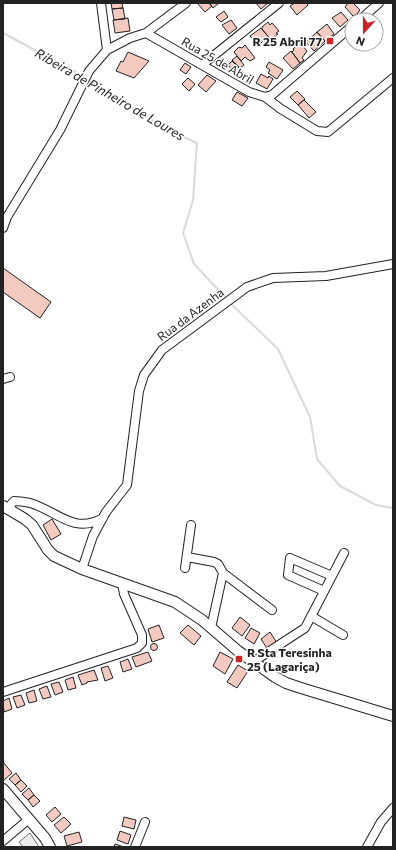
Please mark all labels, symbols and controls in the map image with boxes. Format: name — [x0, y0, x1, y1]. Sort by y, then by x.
north arrow — [344, 12, 384, 52]
street label: Rua 25 de Abril — [179, 34, 257, 86]
place label: R 25 Abril 77 — [253, 34, 322, 48]
text: N — [354, 34, 366, 49]
marker: R 25 Abril 77 — [325, 36, 335, 46]
water label: Ribeira de Pinheiro de Loures — [32, 45, 188, 143]
street label: Rua da Azenha — [154, 285, 226, 343]
place label: R Sta Teresinha 25 (Lagariça) — [247, 645, 332, 673]
marker: R Sta Teresinha 25 (Lagariça) — [234, 654, 244, 664]

